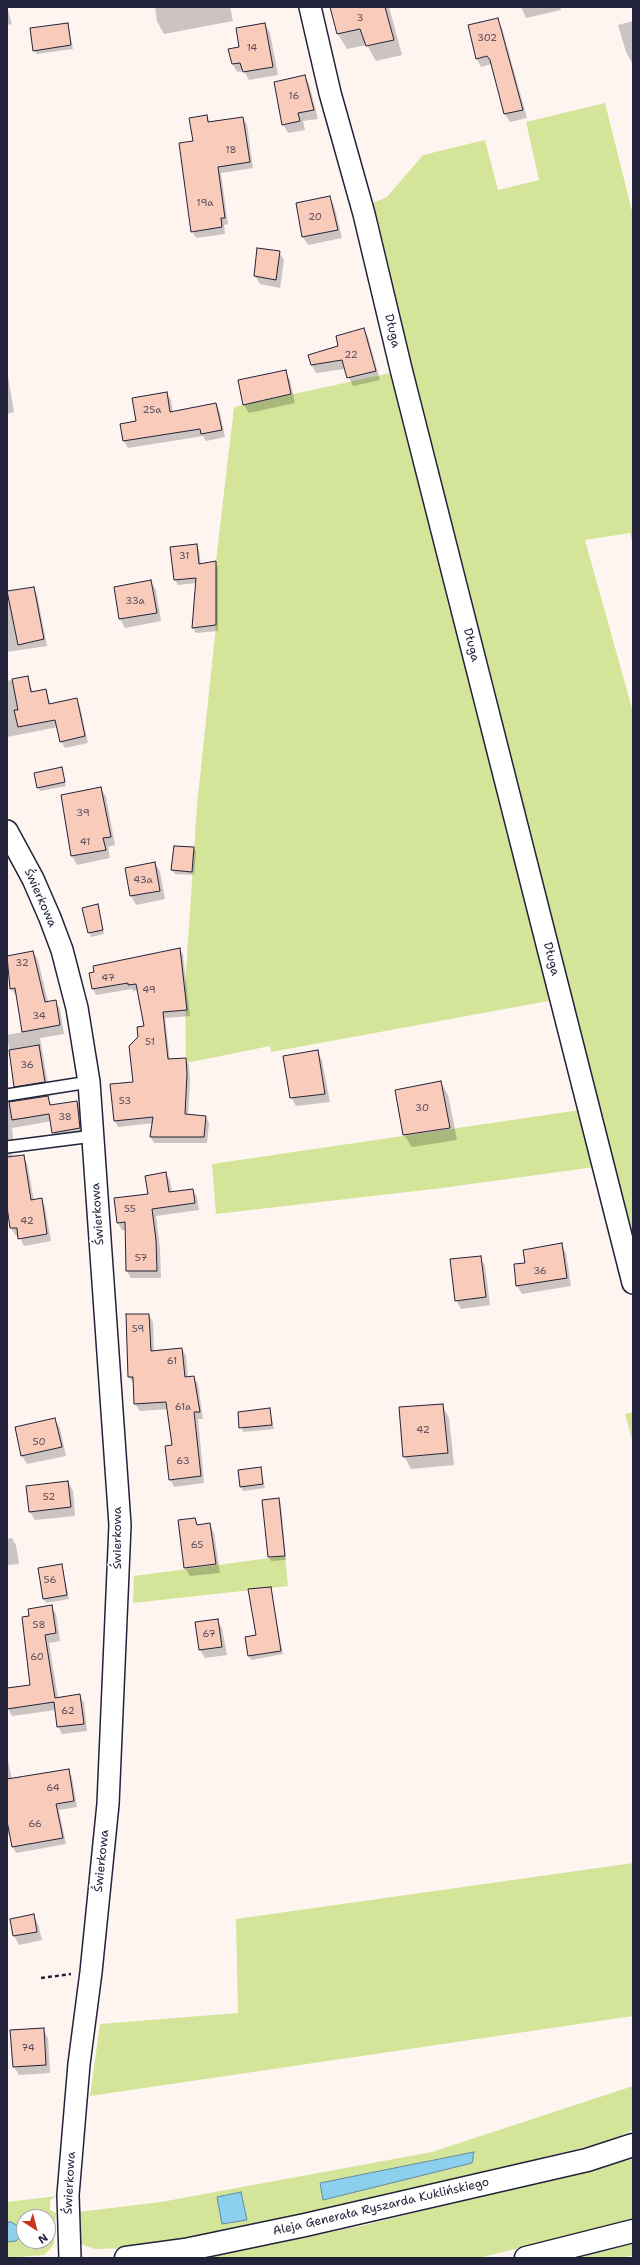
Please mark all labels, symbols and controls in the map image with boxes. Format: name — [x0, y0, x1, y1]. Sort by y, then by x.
house number: 3 — [357, 12, 363, 24]
house number: 302 — [477, 32, 497, 44]
house number: 14 — [247, 42, 257, 54]
house number: 16 — [289, 90, 299, 102]
house number: 18 — [225, 144, 237, 156]
house number: 19a — [197, 197, 213, 209]
house number: 20 — [308, 211, 322, 223]
street label: Długa — [381, 313, 403, 349]
house number: 22 — [344, 349, 358, 361]
house number: 25a — [142, 404, 162, 416]
house number: 31 — [179, 550, 189, 562]
house number: 33a — [125, 595, 145, 607]
street label: Długa — [460, 627, 482, 663]
house number: 39 — [76, 807, 90, 819]
house number: 41 — [80, 836, 90, 848]
street label: Świerkowa — [21, 866, 59, 930]
house number: 43a — [133, 874, 153, 886]
street label: Długa — [540, 941, 562, 977]
house number: 32 — [15, 957, 29, 969]
house number: 47 — [101, 972, 115, 984]
house number: 49 — [142, 984, 156, 996]
house number: 34 — [32, 1010, 46, 1022]
house number: 51 — [145, 1036, 155, 1048]
house number: 36 — [20, 1059, 34, 1071]
house number: 53 — [119, 1095, 131, 1107]
house number: 30 — [415, 1102, 429, 1114]
house number: 38 — [58, 1111, 72, 1123]
street label: Świerkowa — [89, 1182, 107, 1246]
house number: 55 — [124, 1203, 136, 1215]
house number: 42 — [20, 1215, 34, 1227]
house number: 57 — [135, 1252, 147, 1264]
house number: 36 — [533, 1265, 547, 1277]
house number: 59 — [132, 1323, 144, 1335]
house number: 61 — [167, 1355, 177, 1367]
house number: 61a — [175, 1401, 191, 1413]
house number: 42 — [416, 1424, 430, 1436]
house number: 50 — [32, 1436, 46, 1448]
house number: 63 — [176, 1455, 190, 1467]
house number: 52 — [43, 1491, 55, 1503]
street label: Świerkowa — [111, 1507, 125, 1569]
house number: 65 — [191, 1539, 203, 1551]
house number: 56 — [44, 1574, 56, 1586]
house number: 58 — [33, 1619, 45, 1631]
house number: 67 — [203, 1628, 215, 1640]
house number: 60 — [30, 1651, 44, 1663]
house number: 62 — [61, 1705, 75, 1717]
house number: 64 — [46, 1782, 60, 1794]
house number: 66 — [28, 1818, 42, 1830]
street label: Świerkowa — [92, 1829, 112, 1893]
house number: 74 — [21, 2042, 35, 2054]
street label: Świerkowa — [61, 2151, 79, 2215]
street label: Aleja Generała Ryszarda Kuklińskiego — [271, 2175, 491, 2239]
north arrow — [16, 2209, 56, 2249]
text: N — [35, 2230, 51, 2247]

